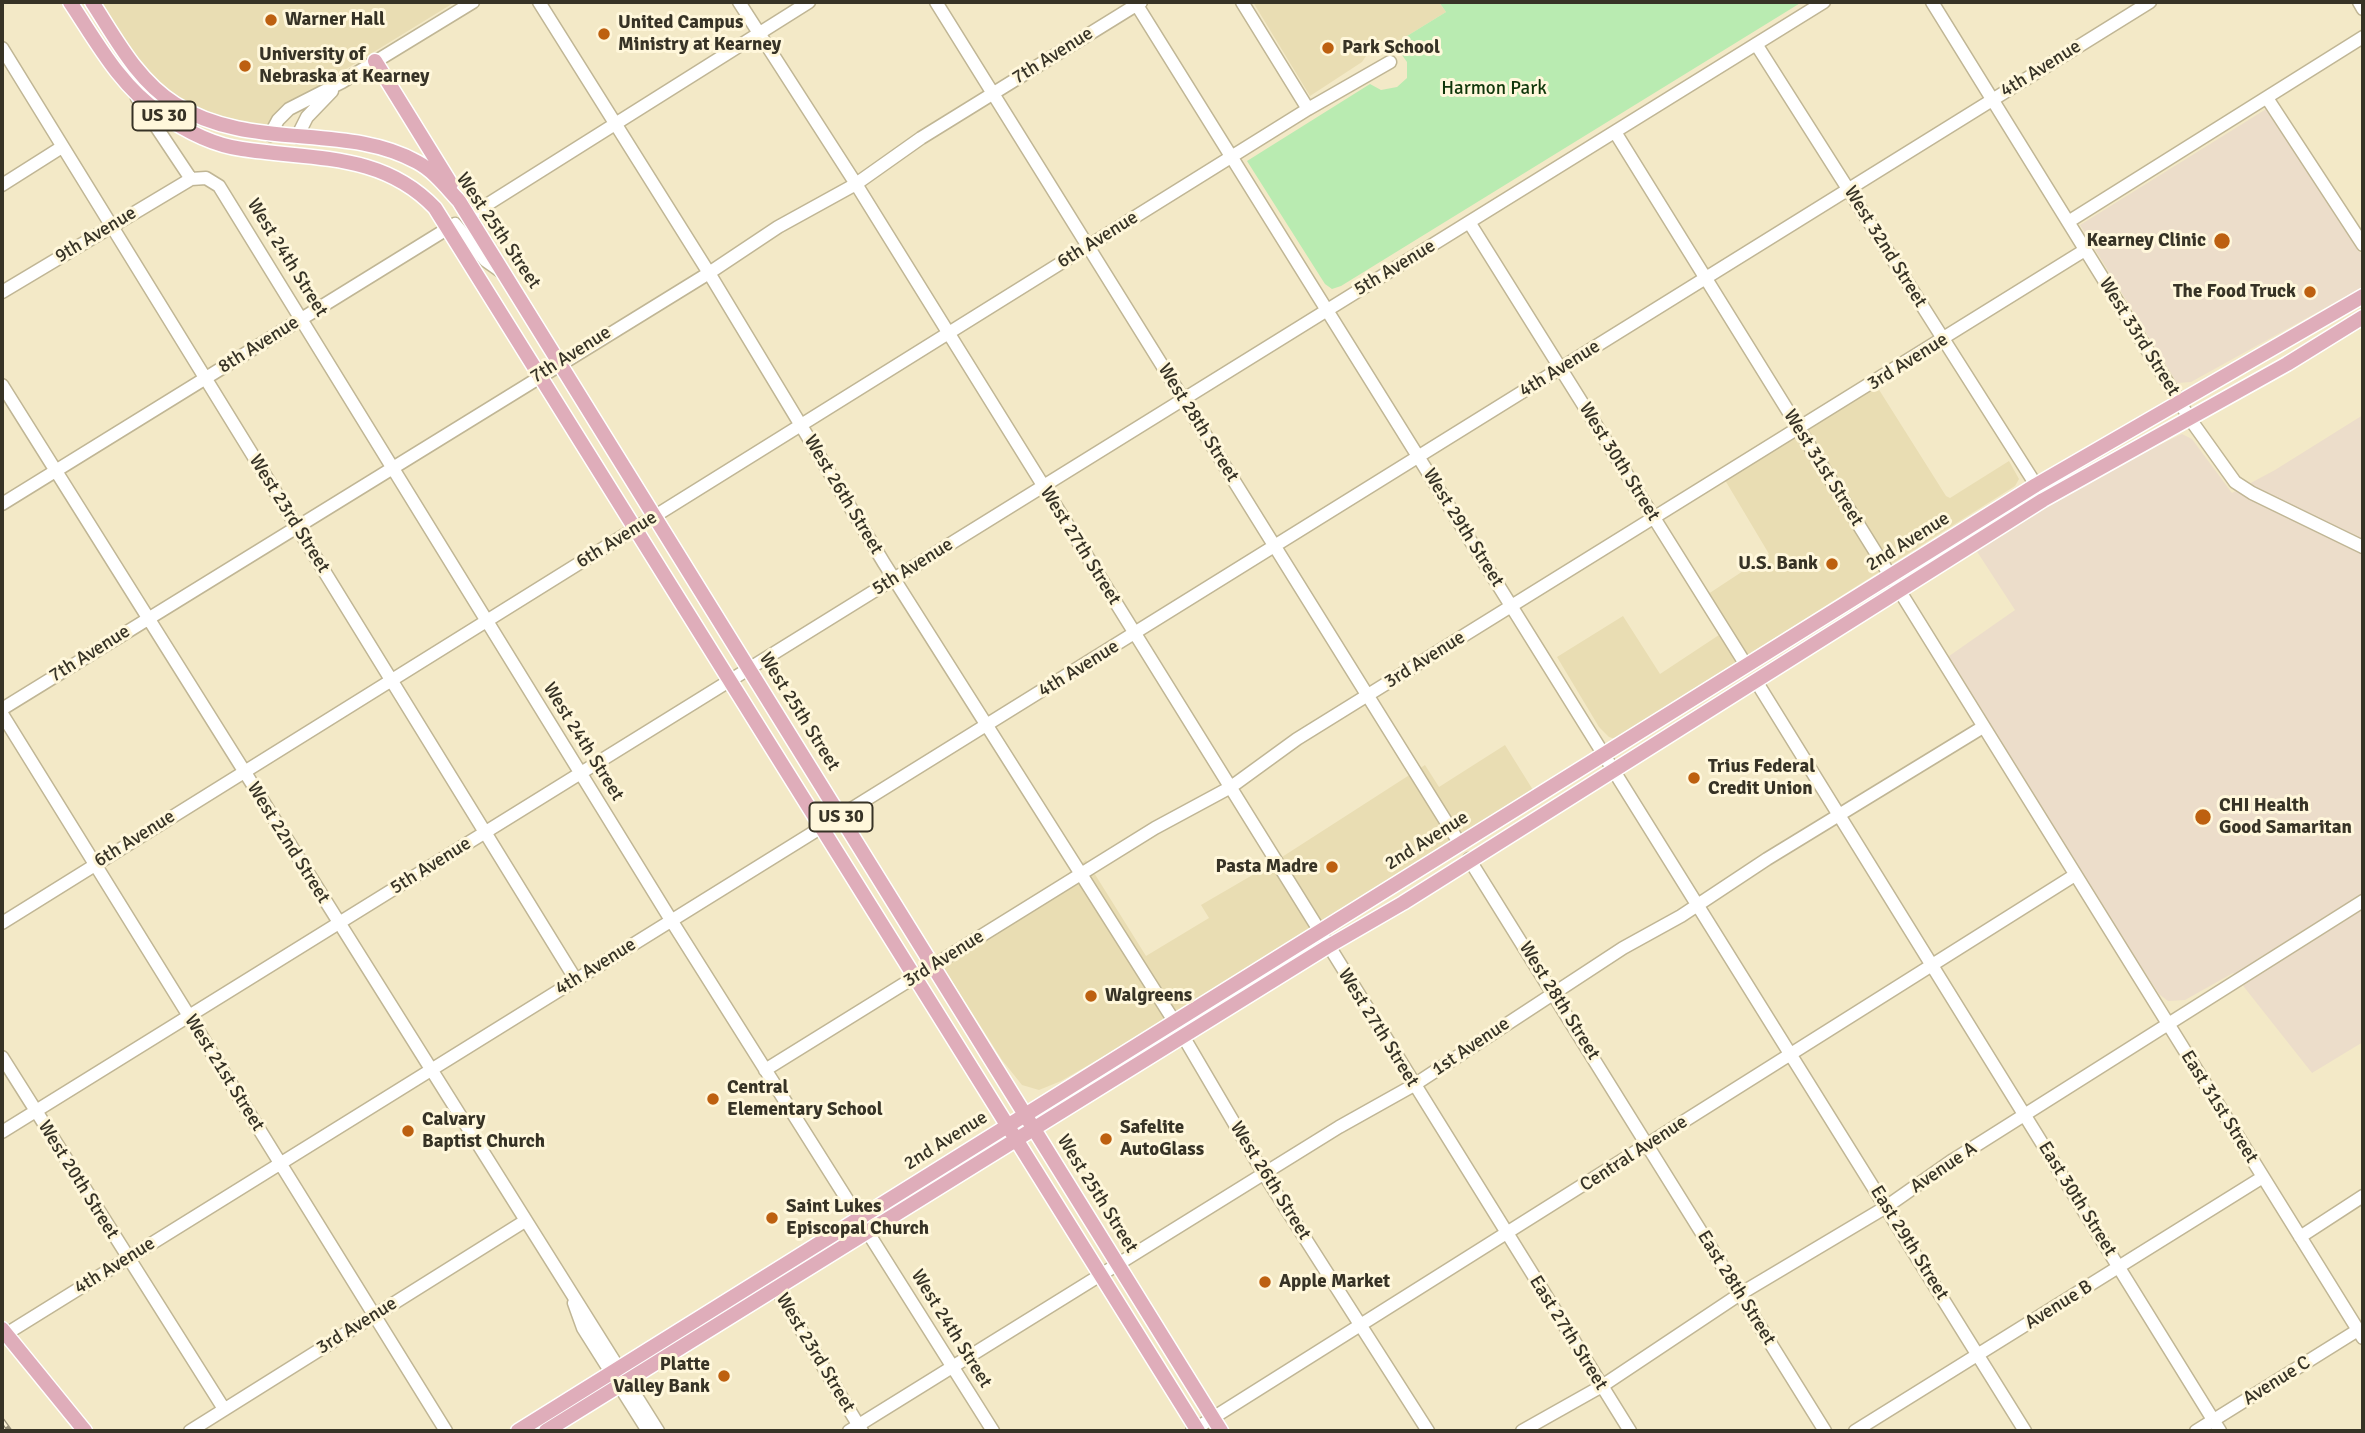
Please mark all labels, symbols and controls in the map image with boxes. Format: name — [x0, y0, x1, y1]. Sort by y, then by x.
place label: Warner Hall — [285, 9, 385, 31]
marker: Warner Hall — [263, 12, 279, 28]
place label: United Campus Ministry at Kearney — [618, 12, 781, 56]
street label: 7th Avenue — [1008, 22, 1098, 90]
marker: United Campus Ministry at Kearney — [596, 26, 612, 42]
street label: 4th Avenue — [1996, 35, 2086, 103]
place label: Park School — [1342, 37, 1440, 59]
marker: Park School — [1320, 40, 1336, 56]
place label: University of Nebraska at Kearney — [259, 44, 430, 88]
marker: University of Nebraska at Kearney — [237, 58, 253, 74]
park label: Harmon Park — [1441, 78, 1547, 100]
road number: US 30 — [132, 102, 196, 131]
street label: West 25th Street — [451, 169, 545, 293]
street label: West 32nd Street — [1839, 182, 1931, 312]
street label: West 24th Street — [241, 195, 333, 321]
street label: 9th Avenue — [51, 202, 141, 268]
street label: 6th Avenue — [1053, 206, 1143, 274]
place label: Kearney Clinic — [2086, 230, 2206, 252]
marker: Kearney Clinic — [2212, 231, 2232, 251]
street label: 5th Avenue — [1350, 235, 1440, 301]
street label: West 33rd Street — [2094, 274, 2184, 400]
place label: The Food Truck — [2173, 281, 2296, 303]
marker: The Food Truck — [2302, 284, 2318, 300]
street label: 8th Avenue — [214, 311, 304, 379]
street label: 7th Avenue — [526, 321, 616, 389]
street label: 3rd Avenue — [1863, 328, 1953, 396]
street label: 4th Avenue — [1515, 335, 1605, 403]
street label: West 28th Street — [1152, 360, 1244, 486]
street label: West 30th Street — [1573, 399, 1665, 525]
street label: West 31st Street — [1778, 405, 1868, 531]
street label: West 26th Street — [798, 431, 888, 559]
street label: West 23rd Street — [244, 451, 334, 577]
street label: West 29th Street — [1417, 465, 1509, 591]
street label: West 27th Street — [1034, 483, 1126, 609]
street label: 6th Avenue — [572, 506, 662, 574]
street label: 2nd Avenue — [1862, 507, 1954, 577]
street label: 5th Avenue — [868, 533, 958, 601]
place label: U.S. Bank — [1738, 553, 1818, 575]
marker: U.S. Bank — [1824, 556, 1840, 572]
street label: 7th Avenue — [45, 620, 135, 688]
street label: 3rd Avenue — [1380, 626, 1470, 694]
street label: 4th Avenue — [1034, 635, 1124, 703]
street label: West 25th Street — [753, 649, 845, 775]
street label: West 24th Street — [537, 679, 629, 805]
place label: Trius Federal Credit Union — [1708, 756, 1815, 800]
marker: Trius Federal Credit Union — [1686, 770, 1702, 786]
street label: West 22nd Street — [242, 778, 334, 908]
place label: CHI Health Good Samaritan — [2219, 795, 2352, 839]
road number: US 30 — [810, 802, 872, 832]
street label: 6th Avenue — [90, 805, 180, 873]
street label: 2nd Avenue — [1381, 806, 1473, 876]
marker: CHI Health Good Samaritan — [2193, 807, 2213, 827]
street label: 5th Avenue — [386, 832, 476, 900]
place label: Pasta Madre — [1216, 856, 1318, 878]
marker: Pasta Madre — [1324, 859, 1340, 875]
street label: 3rd Avenue — [899, 925, 989, 993]
street label: 4th Avenue — [551, 933, 641, 1001]
street label: West 28th Street — [1513, 938, 1605, 1064]
street label: West 27th Street — [1332, 965, 1424, 1091]
place label: Walgreens — [1105, 985, 1192, 1007]
marker: Walgreens — [1083, 988, 1099, 1004]
street label: West 21st Street — [179, 1010, 269, 1136]
street label: 1st Avenue — [1428, 1013, 1514, 1081]
street label: East 31st Street — [2175, 1046, 2263, 1168]
place label: Central Elementary School — [727, 1077, 883, 1121]
marker: Central Elementary School — [705, 1091, 721, 1107]
street label: 2nd Avenue — [900, 1106, 992, 1176]
place label: Calvary Baptist Church — [422, 1109, 545, 1153]
street label: Central Avenue — [1576, 1111, 1692, 1197]
street label: West 20th Street — [32, 1117, 124, 1243]
place label: Safelite AutoGlass — [1120, 1117, 1204, 1161]
street label: West 26th Street — [1224, 1118, 1316, 1244]
marker: Calvary Baptist Church — [400, 1123, 416, 1139]
street label: West 25th Street — [1051, 1131, 1143, 1257]
marker: Safelite AutoGlass — [1098, 1131, 1114, 1147]
street label: Avenue A — [1906, 1138, 1982, 1198]
street label: East 30th Street — [2033, 1138, 2121, 1260]
street label: East 29th Street — [1865, 1182, 1953, 1304]
place label: Saint Lukes Episcopal Church — [786, 1196, 929, 1240]
marker: Saint Lukes Episcopal Church — [764, 1210, 780, 1226]
street label: East 28th Street — [1692, 1227, 1780, 1349]
street label: 4th Avenue — [70, 1232, 160, 1300]
street label: West 24th Street — [905, 1266, 997, 1392]
place label: Apple Market — [1279, 1271, 1390, 1293]
street label: East 27th Street — [1524, 1272, 1612, 1394]
marker: Apple Market — [1257, 1274, 1273, 1290]
street label: Avenue B — [2021, 1275, 2097, 1335]
street label: West 23rd Street — [770, 1289, 860, 1417]
street label: 3rd Avenue — [312, 1292, 402, 1360]
street label: Avenue C — [2239, 1351, 2315, 1411]
place label: Platte Valley Bank — [613, 1354, 710, 1398]
marker: Platte Valley Bank — [716, 1368, 732, 1384]

